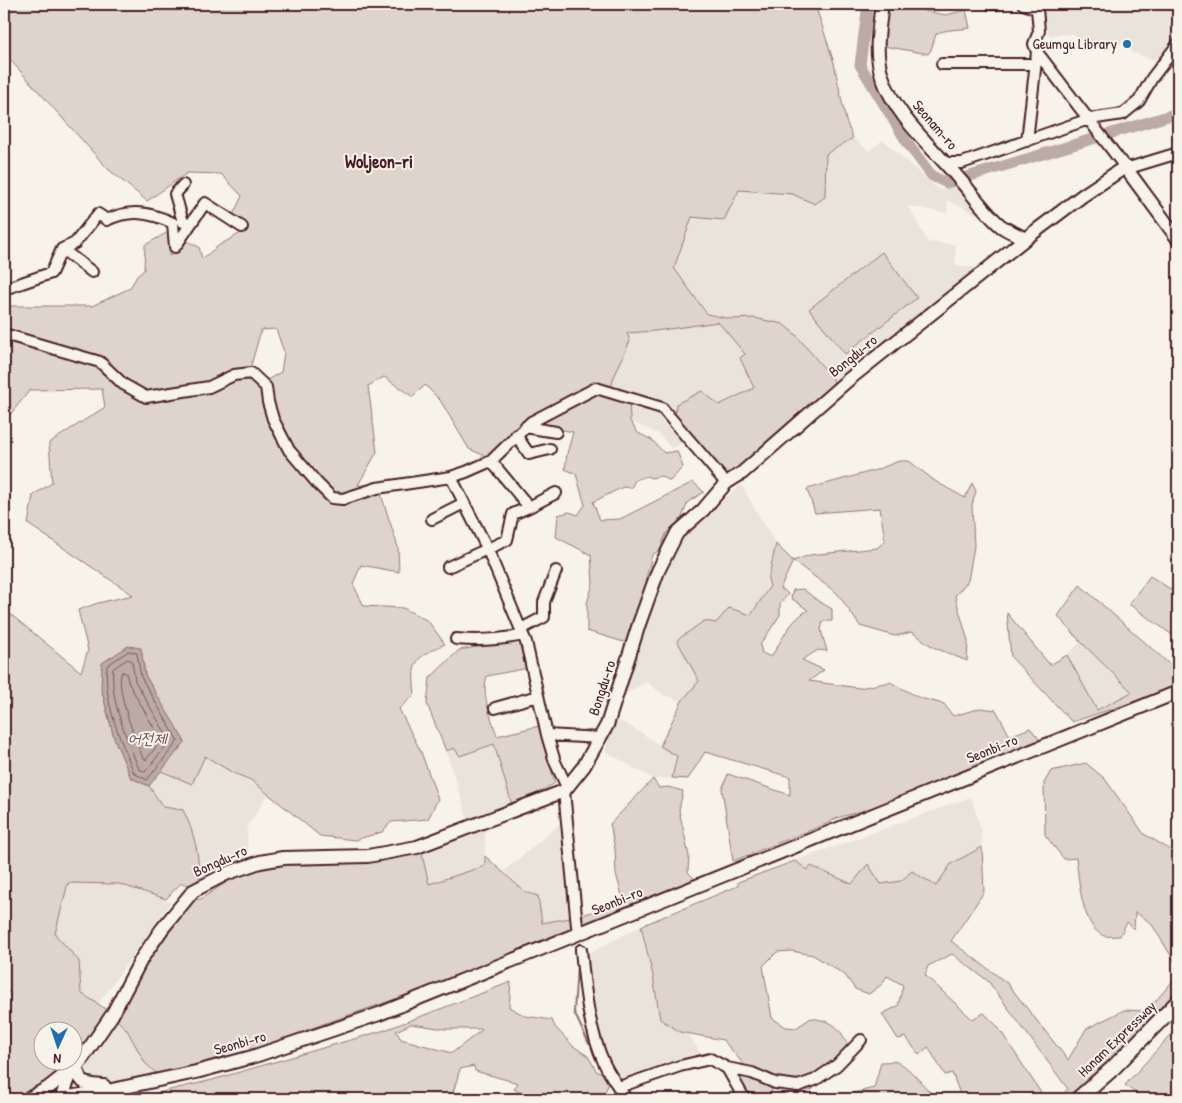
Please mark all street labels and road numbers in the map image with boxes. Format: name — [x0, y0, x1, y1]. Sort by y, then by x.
street label: Seonam-ro — [908, 95, 963, 154]
street label: Bongdu-ro — [824, 330, 881, 382]
street label: Bongdu-ro — [583, 658, 620, 718]
street label: Seonbi-ro — [963, 729, 1020, 768]
street label: Bongdu-ro — [190, 839, 250, 882]
street label: Seonbi-ro — [588, 881, 645, 920]
street label: Honam Expressway — [1073, 996, 1160, 1081]
street label: Seonbi-ro — [211, 1025, 268, 1060]

